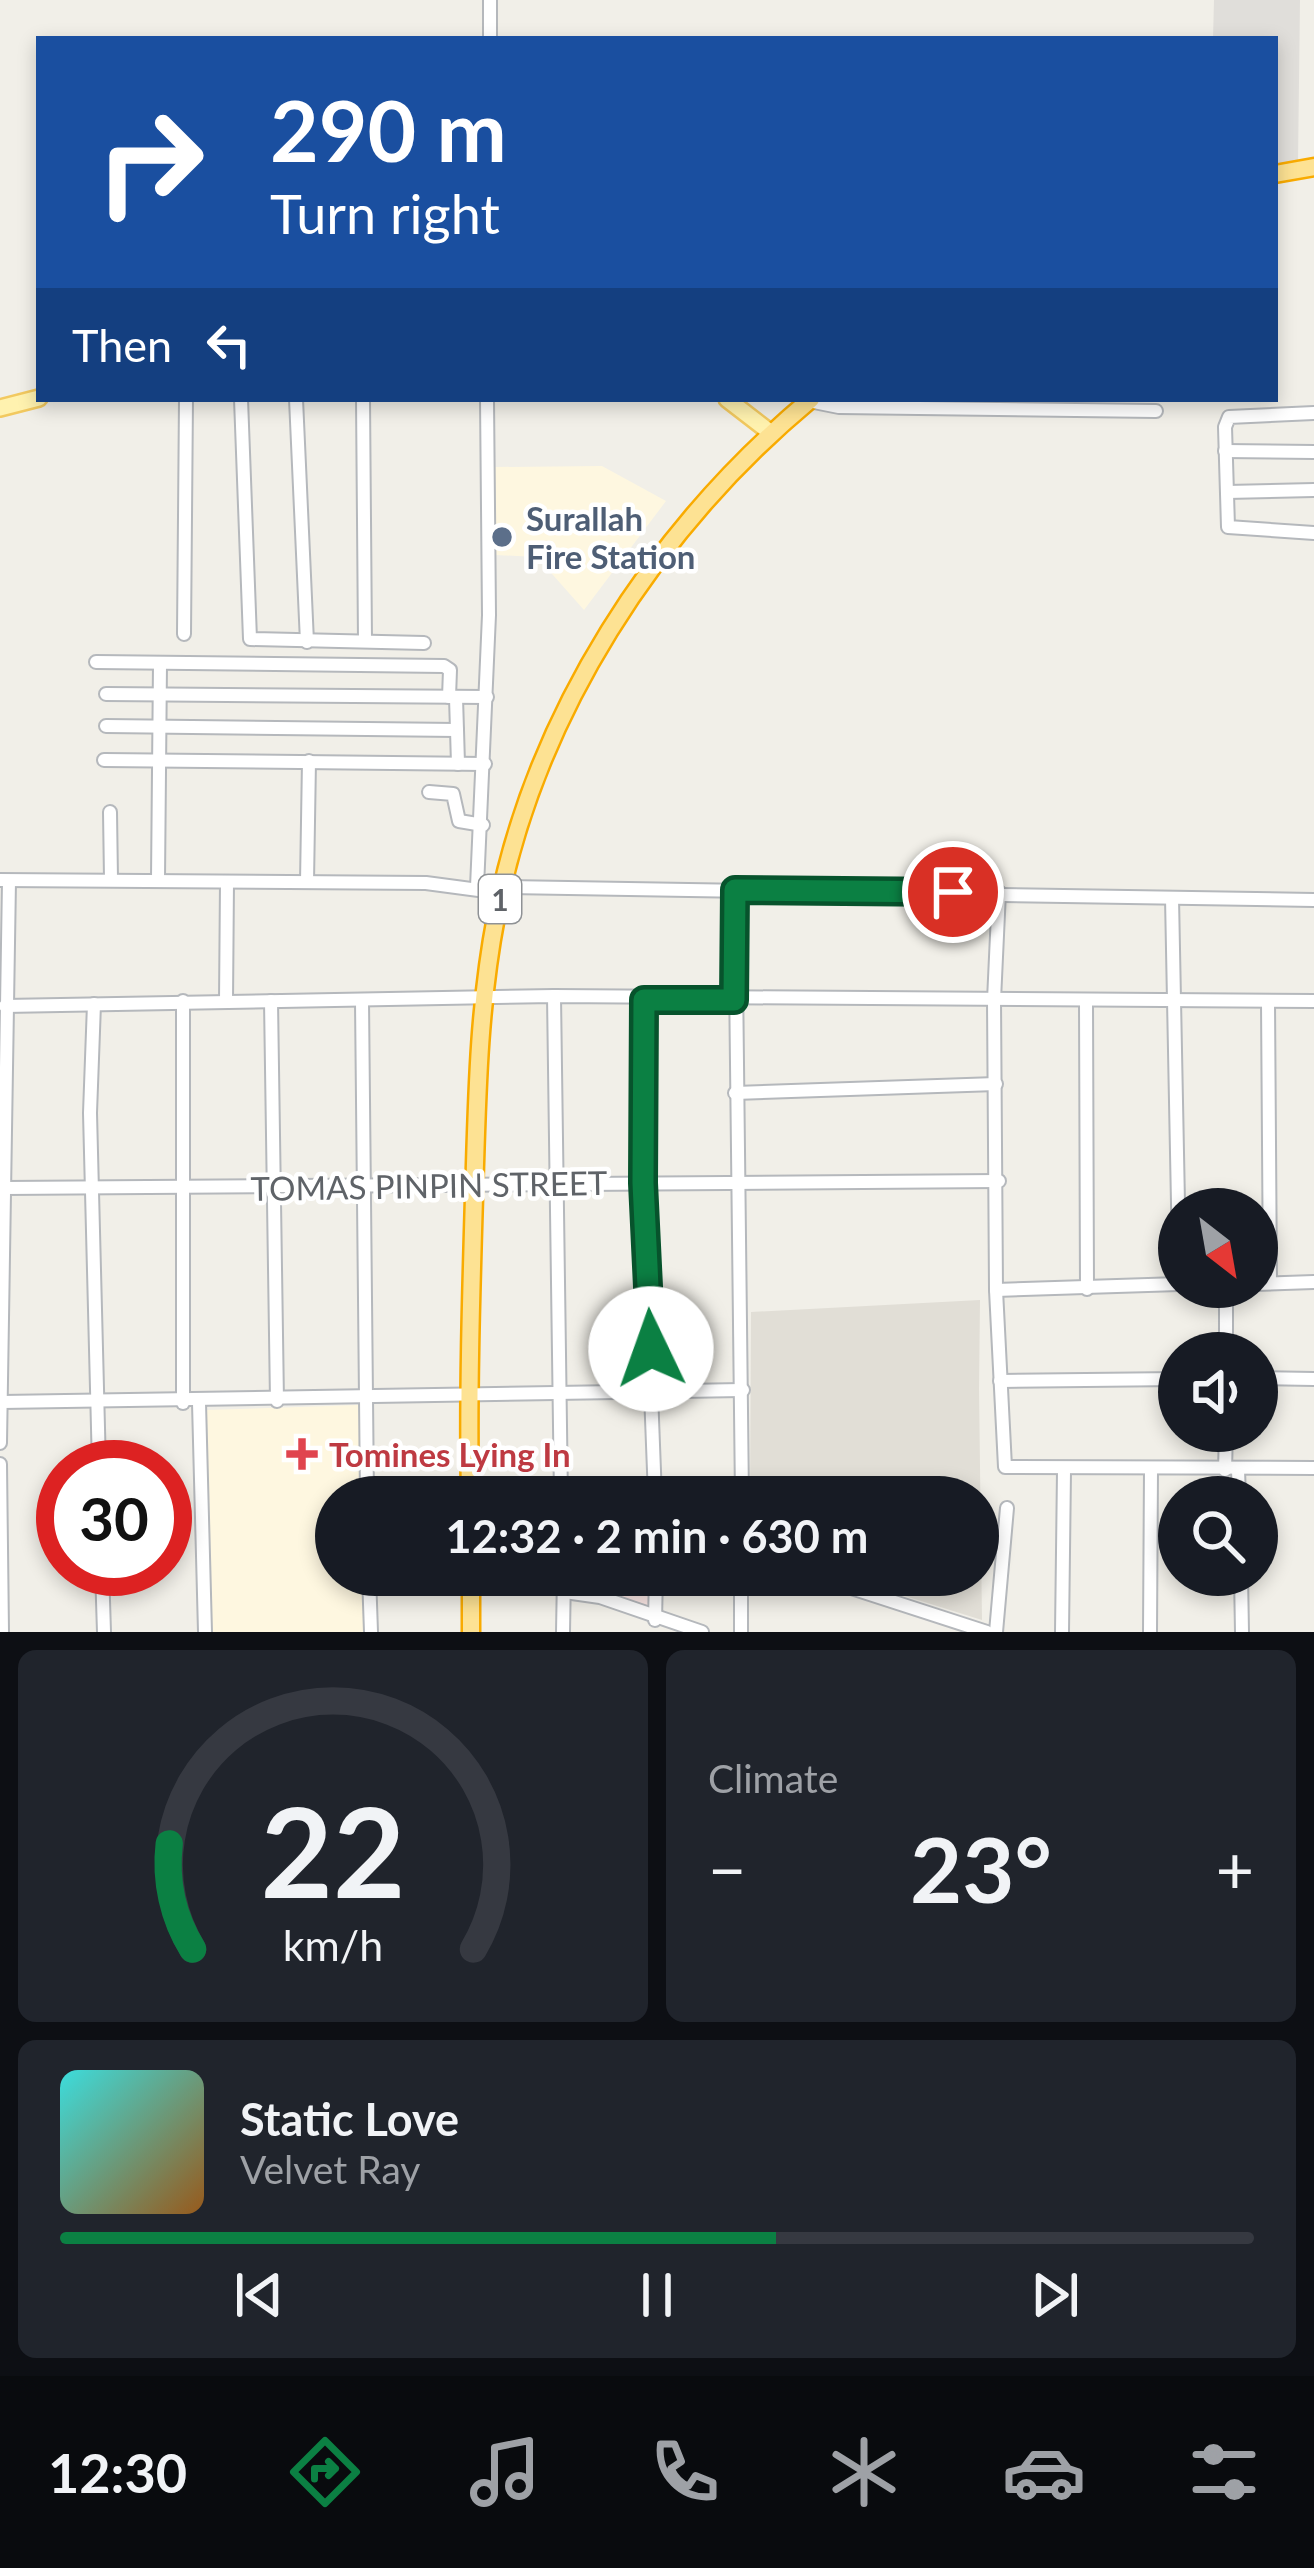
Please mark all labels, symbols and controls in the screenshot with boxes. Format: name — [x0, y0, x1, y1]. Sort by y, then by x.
text: 290 m — [270, 79, 507, 180]
icon: right — [72, 84, 228, 240]
text: Turn right — [270, 181, 500, 246]
icon: left — [196, 312, 262, 378]
text: Then — [72, 318, 172, 372]
place label: Surallah Fire Station — [526, 498, 695, 576]
marker: Surallah Fire Station — [489, 524, 515, 550]
pin — [902, 841, 1004, 943]
icon: arrive — [920, 859, 986, 925]
road number: 1 — [479, 875, 521, 923]
street label: TOMAS PINPIN STREET — [250, 1162, 608, 1208]
north arrow — [1158, 1188, 1278, 1308]
map controls — [1158, 1188, 1278, 1596]
position arrow — [588, 1286, 714, 1412]
button: sound — [1158, 1332, 1278, 1452]
place label: Tomines Lying In — [329, 1434, 571, 1474]
marker: Tomines Lying In — [286, 1438, 318, 1470]
speed limit sign: 30 — [36, 1440, 192, 1596]
button: search — [1158, 1476, 1278, 1596]
text: 12:32 · 2 min · 630 m — [446, 1509, 868, 1563]
text: Climate — [708, 1755, 838, 1801]
text: 22 — [261, 1775, 405, 1925]
text: 23° — [910, 1814, 1052, 1922]
text: − — [708, 1829, 746, 1908]
text: + — [1216, 1829, 1254, 1908]
text: km/h — [283, 1919, 383, 1970]
text: Static Love — [240, 2092, 459, 2146]
text: Velvet Ray — [240, 2146, 420, 2192]
icon: previous — [226, 2262, 292, 2328]
icon: pause — [624, 2262, 690, 2328]
icon: next — [1022, 2262, 1088, 2328]
icon: directions — [283, 2430, 367, 2514]
icon: music — [463, 2430, 547, 2514]
icon: phone — [643, 2430, 727, 2514]
icon: climate — [822, 2430, 906, 2514]
icon: car — [1002, 2430, 1086, 2514]
icon: filters — [1182, 2430, 1266, 2514]
text: 12:30 — [48, 2440, 187, 2505]

